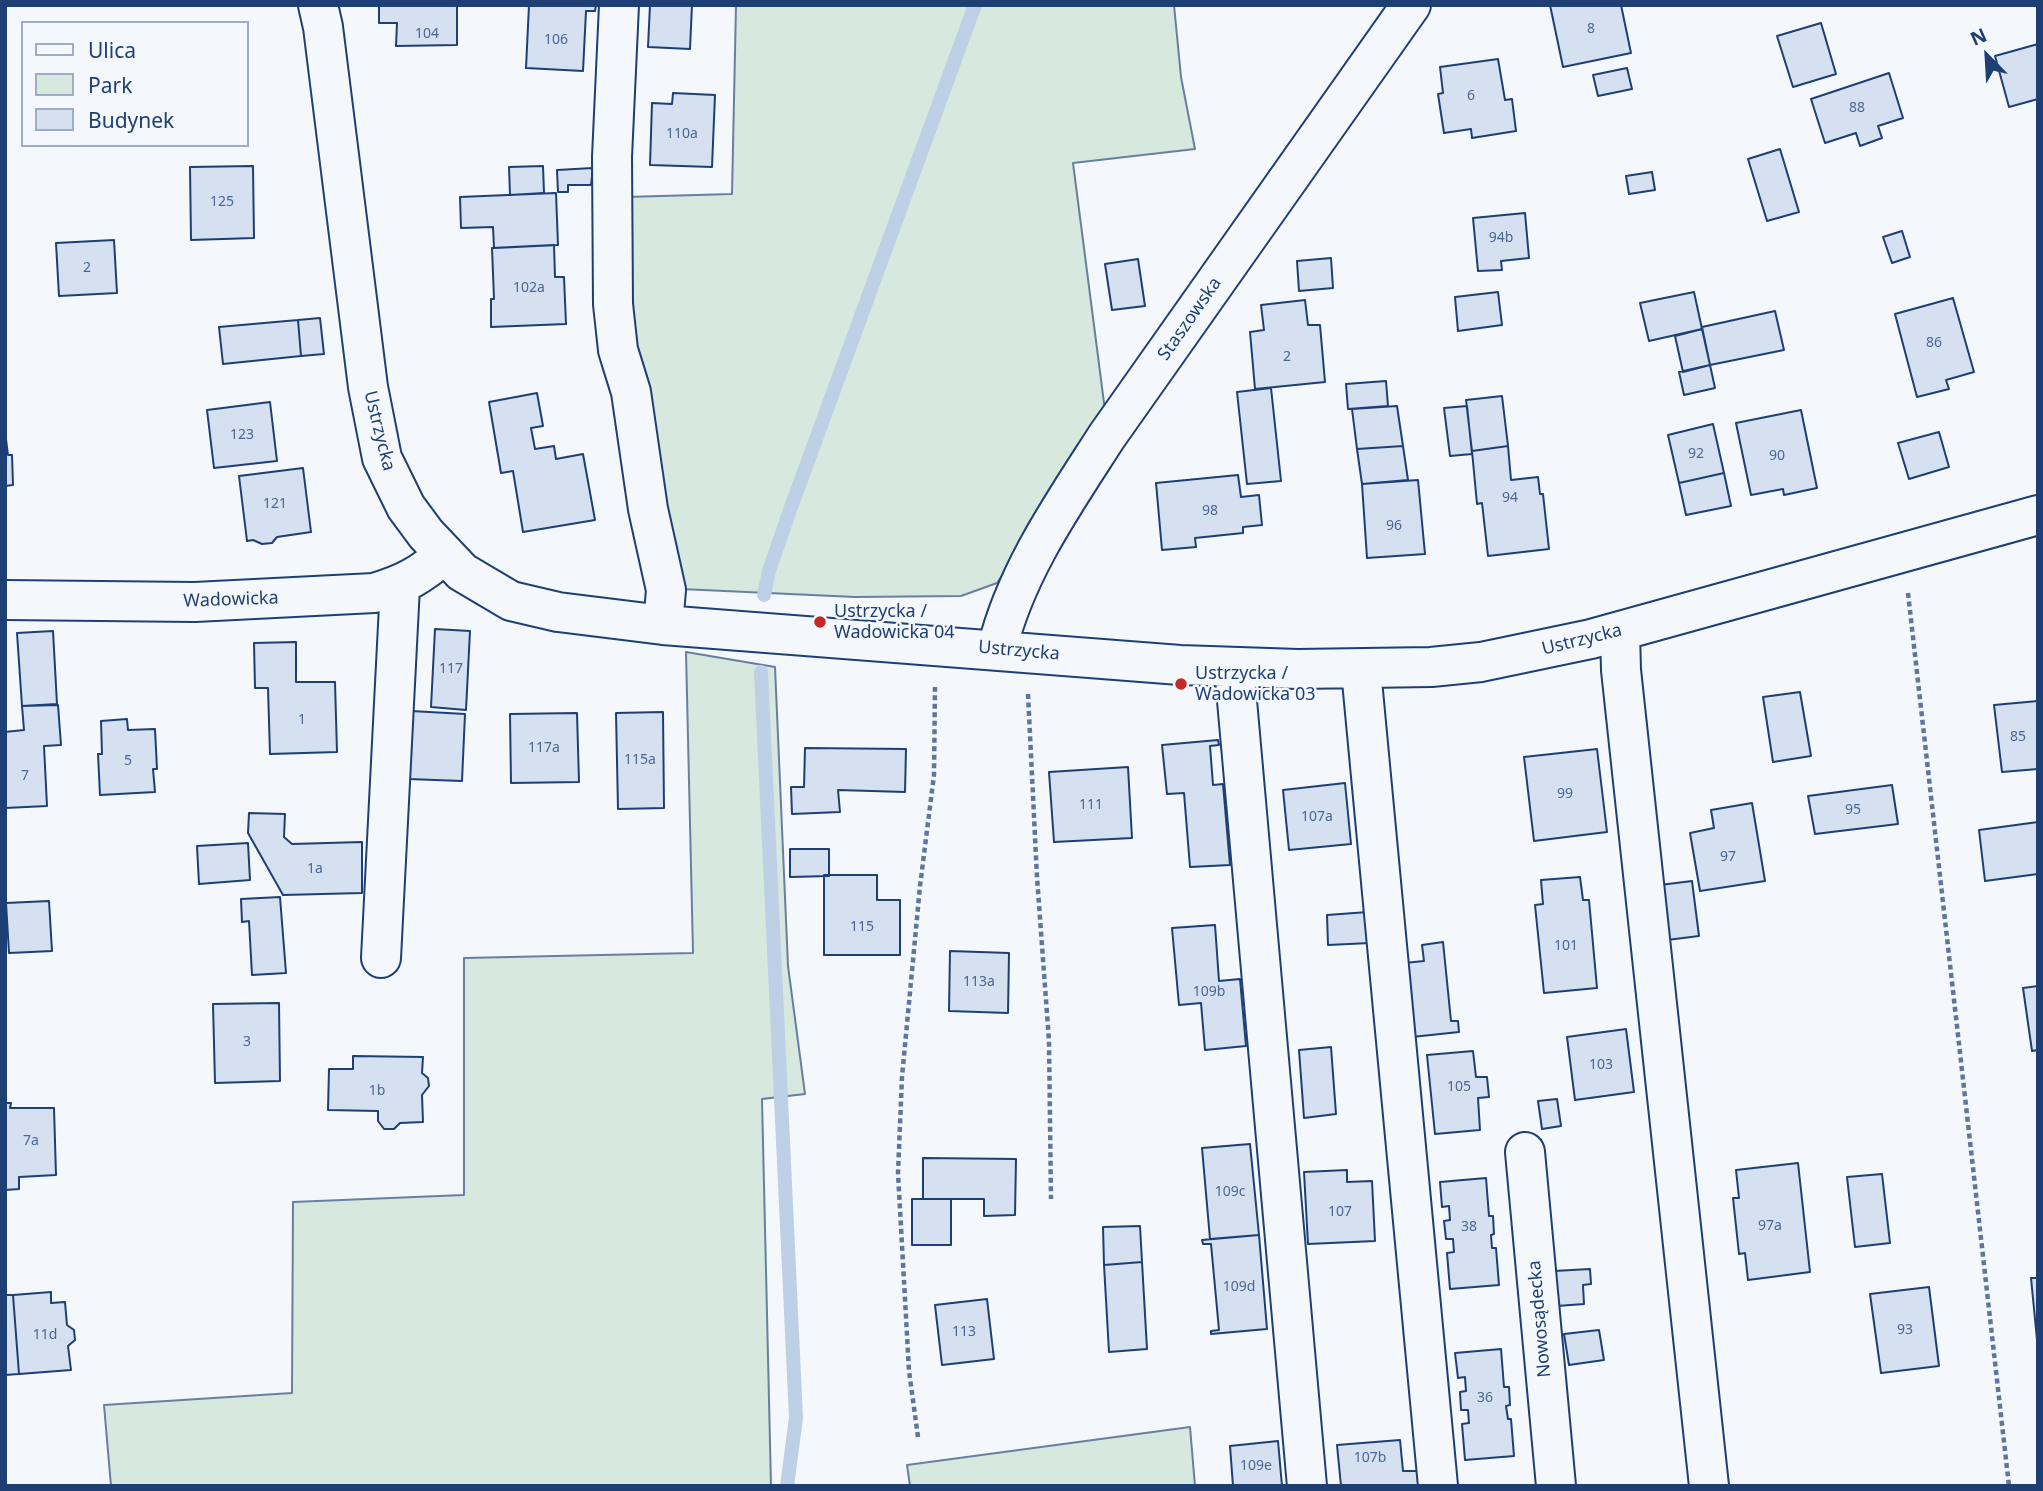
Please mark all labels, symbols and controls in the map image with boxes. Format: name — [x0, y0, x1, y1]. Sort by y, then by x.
legend — [21, 21, 248, 147]
house number: 8 — [1587, 21, 1595, 37]
north arrow — [1952, 21, 2022, 91]
text: N — [1966, 22, 1991, 52]
house number: 104 — [415, 26, 439, 42]
house number: 106 — [544, 32, 568, 48]
text: Ulica — [88, 36, 136, 64]
text: Park — [88, 71, 132, 99]
house number: 6 — [1467, 88, 1475, 104]
house number: 88 — [1849, 100, 1865, 116]
text: Budynek — [88, 106, 174, 134]
house number: 110a — [666, 126, 698, 142]
house number: 125 — [210, 194, 234, 210]
house number: 94b — [1489, 230, 1513, 246]
house number: 2 — [83, 260, 91, 276]
street label: Staszowska — [1153, 273, 1227, 365]
house number: 102a — [513, 280, 545, 296]
house number: 86 — [1926, 335, 1942, 351]
house number: 2 — [1283, 349, 1291, 365]
street label: Ustrzycka — [359, 389, 399, 473]
house number: 123 — [230, 427, 254, 443]
house number: 92 — [1688, 446, 1704, 462]
house number: 90 — [1769, 448, 1785, 464]
house number: 94 — [1502, 490, 1518, 506]
house number: 121 — [263, 496, 287, 512]
house number: 98 — [1202, 503, 1218, 519]
house number: 96 — [1386, 518, 1402, 534]
street label: Wadowicka — [183, 588, 279, 612]
place label: Ustrzycka / Wadowicka 04 — [834, 601, 954, 644]
marker: Ustrzycka / Wadowicka 04 — [812, 614, 828, 630]
street label: Ustrzycka — [1540, 620, 1624, 660]
street label: Ustrzycka — [977, 637, 1061, 665]
house number: 117 — [439, 661, 463, 677]
place label: Ustrzycka / Wadowicka 03 — [1195, 663, 1315, 706]
marker: Ustrzycka / Wadowicka 03 — [1173, 676, 1189, 692]
house number: 1 — [298, 712, 306, 728]
house number: 85 — [2010, 729, 2026, 745]
house number: 117a — [528, 740, 560, 756]
house number: 115a — [624, 752, 656, 768]
house number: 5 — [124, 753, 132, 769]
house number: 7 — [21, 768, 29, 784]
house number: 99 — [1557, 786, 1573, 802]
house number: 111 — [1079, 797, 1103, 813]
house number: 95 — [1845, 802, 1861, 818]
house number: 107a — [1301, 809, 1333, 825]
house number: 97 — [1720, 849, 1736, 865]
house number: 1a — [307, 861, 323, 877]
house number: 115 — [850, 919, 874, 935]
house number: 101 — [1554, 938, 1578, 954]
house number: 113a — [963, 974, 995, 990]
house number: 109b — [1193, 984, 1225, 1000]
house number: 3 — [243, 1034, 251, 1050]
house number: 103 — [1589, 1057, 1613, 1073]
house number: 105 — [1447, 1079, 1471, 1095]
house number: 1b — [369, 1083, 385, 1099]
house number: 7a — [23, 1133, 39, 1149]
house number: 109c — [1215, 1184, 1245, 1200]
house number: 107 — [1328, 1204, 1352, 1220]
house number: 97a — [1758, 1218, 1782, 1234]
house number: 38 — [1461, 1219, 1477, 1235]
street label: Nowosądecka — [1524, 1260, 1556, 1378]
house number: 109d — [1223, 1279, 1255, 1295]
house number: 93 — [1897, 1322, 1913, 1338]
house number: 113 — [952, 1324, 976, 1340]
house number: 11d — [33, 1327, 57, 1343]
house number: 36 — [1477, 1390, 1493, 1406]
house number: 107b — [1354, 1450, 1386, 1466]
house number: 109e — [1240, 1458, 1272, 1474]

